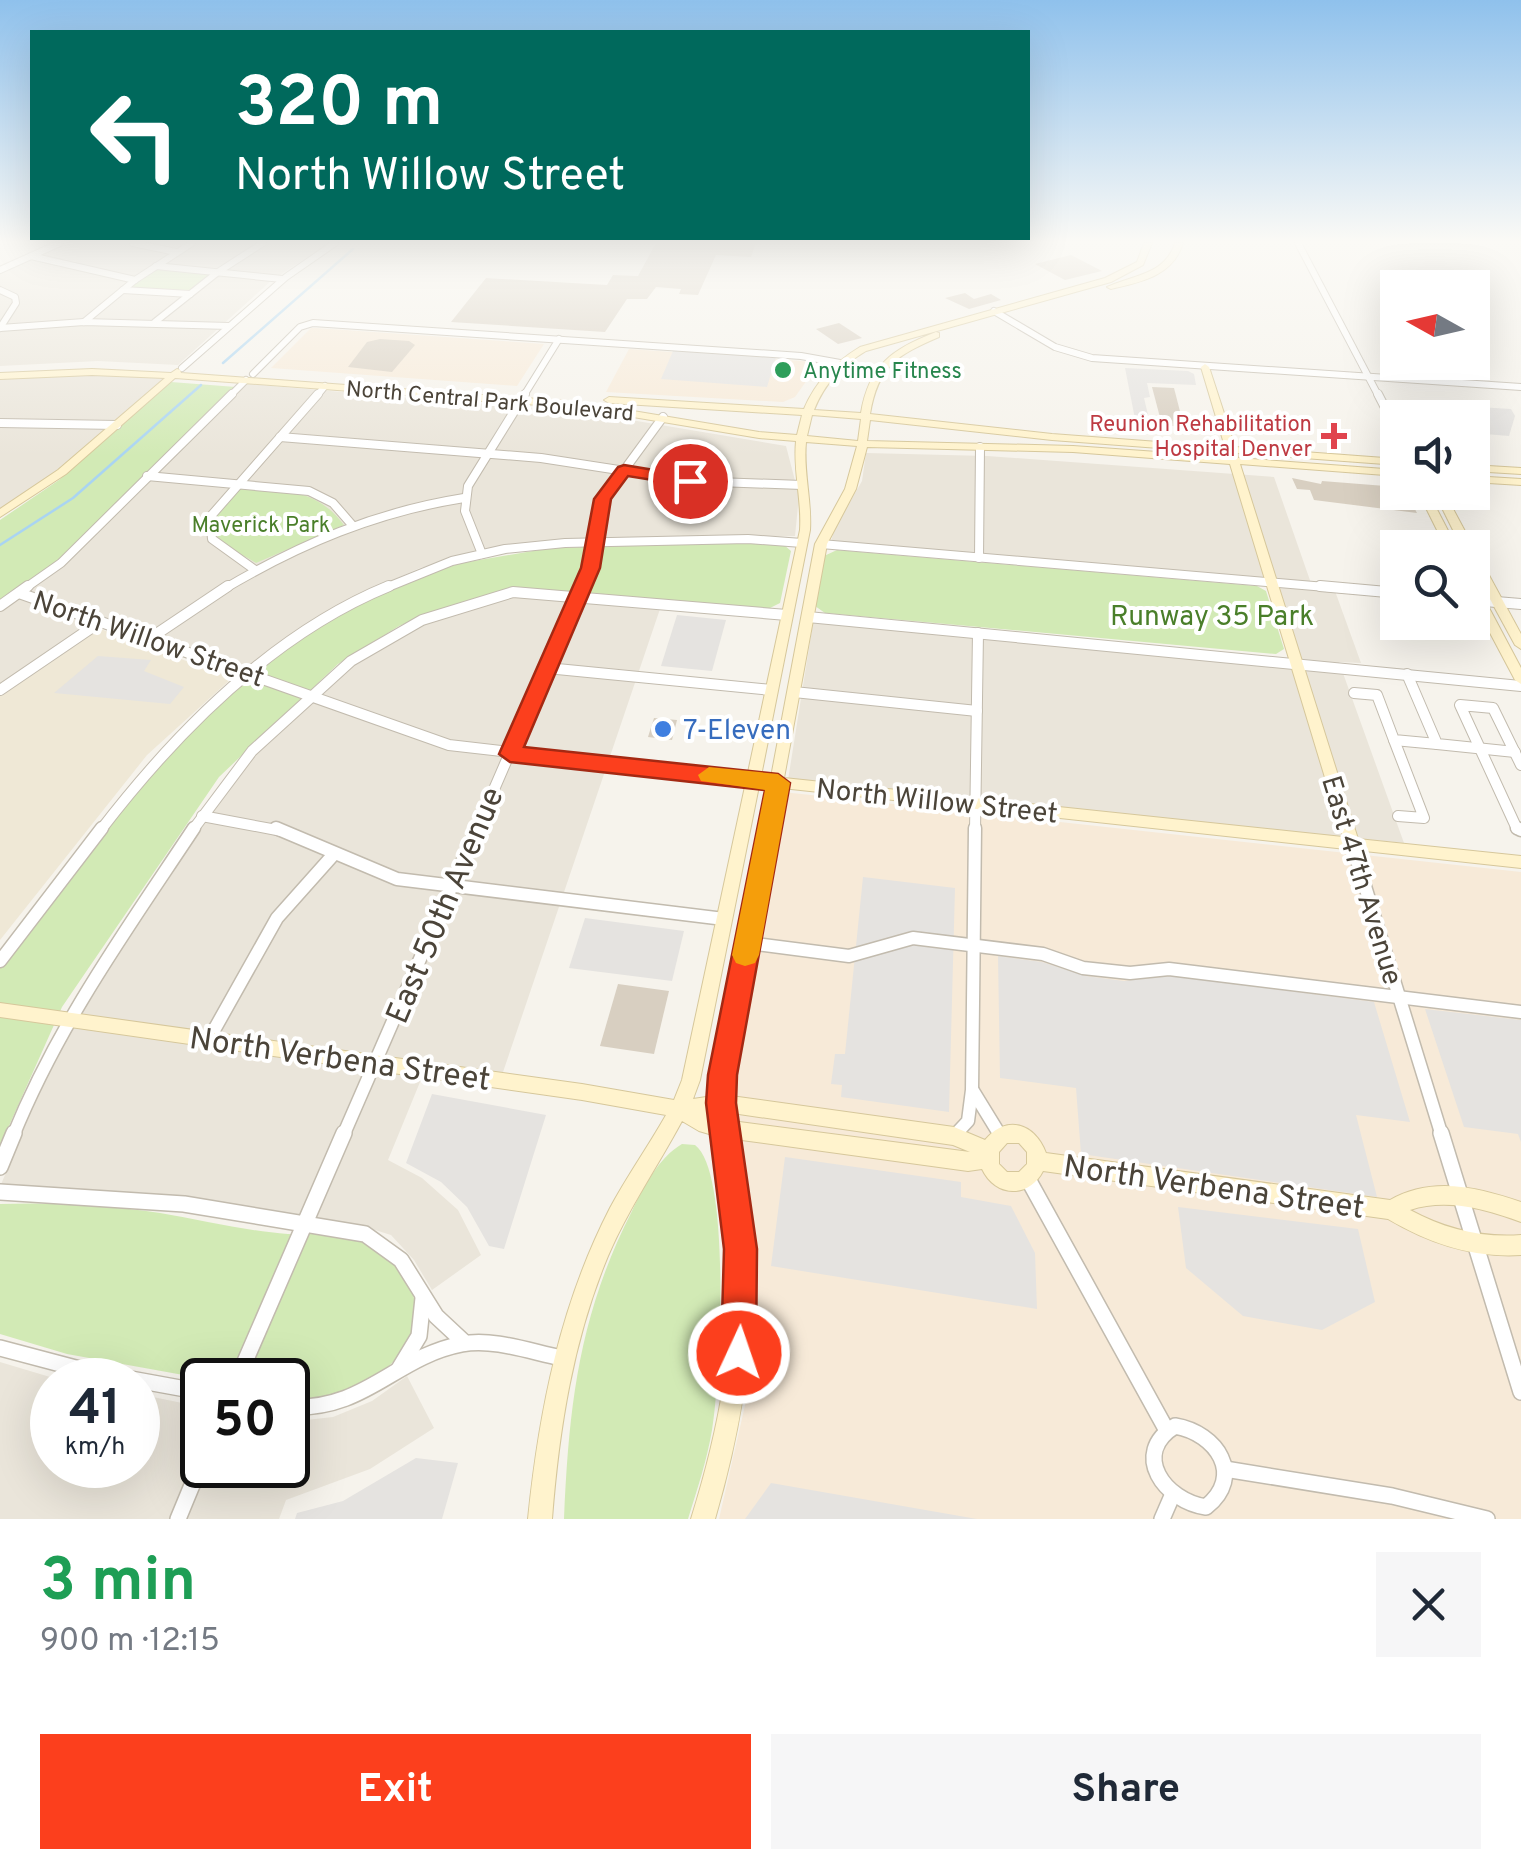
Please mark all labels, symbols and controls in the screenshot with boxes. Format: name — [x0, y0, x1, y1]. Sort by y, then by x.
text: 320 m — [235, 62, 443, 151]
icon: left — [70, 70, 200, 200]
text: North Willow Street — [235, 149, 625, 206]
north arrow — [1380, 270, 1490, 380]
map controls — [1380, 270, 1490, 640]
marker: Anytime Fitness — [772, 359, 794, 381]
place label: Anytime Fitness — [803, 359, 962, 386]
street label: North Central Park Boulevard — [345, 376, 635, 429]
button: sound — [1380, 400, 1490, 510]
place label: Reunion Rehabilitation Hospital Denver — [1089, 412, 1312, 464]
marker: Reunion Rehabilitation Hospital Denver — [1321, 423, 1347, 449]
pin — [648, 439, 733, 524]
icon: arrive — [663, 454, 718, 509]
park label: Maverick Park — [191, 513, 331, 540]
button: search — [1380, 530, 1490, 640]
street label: North Willow Street — [27, 584, 269, 697]
park label: Runway 35 Park — [1110, 600, 1314, 636]
place label: 7-Eleven — [683, 714, 791, 750]
marker: 7-Eleven — [652, 718, 674, 740]
street label: North Willow Street — [814, 772, 1059, 834]
street label: East 47th Avenue — [1311, 772, 1409, 990]
street label: East 50th Avenue — [379, 782, 515, 1031]
street label: North Verbena Street — [187, 1020, 493, 1102]
street label: North Verbena Street — [1061, 1148, 1367, 1230]
position arrow — [687, 1301, 791, 1405]
speed limit sign: 50 — [180, 1358, 310, 1488]
text: 41 — [69, 1379, 121, 1442]
text: km/h — [65, 1432, 125, 1464]
text: 3 min — [40, 1546, 196, 1622]
button: close — [1376, 1552, 1481, 1657]
text: 900 m · 12:15 — [40, 1622, 220, 1662]
button: Exit — [40, 1734, 751, 1849]
button: Share — [771, 1734, 1481, 1849]

